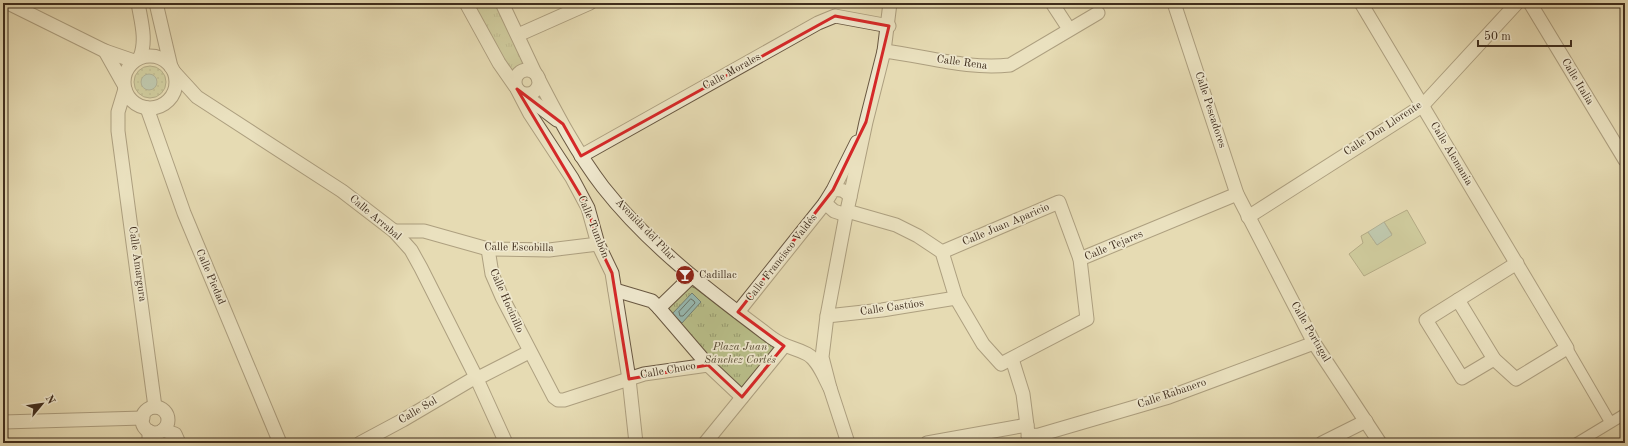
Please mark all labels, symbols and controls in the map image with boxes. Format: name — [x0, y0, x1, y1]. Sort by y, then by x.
scale bar — [1478, 22, 1571, 48]
text: 50 m — [1484, 30, 1511, 43]
street label: Calle Morales — [701, 51, 763, 92]
street label: Calle Rena — [936, 54, 989, 72]
street label: Calle Italia — [1559, 57, 1595, 108]
street label: Calle Pescadores — [1193, 71, 1228, 150]
street label: Calle Don Llorente — [1342, 100, 1424, 158]
street label: Calle Alemania — [1428, 120, 1474, 188]
street label: Calle Arrabal — [347, 193, 403, 243]
street label: Calle Tumbón — [575, 194, 611, 260]
street label: Avenida del Pilar — [613, 197, 678, 263]
street label: Calle Juan Aparicio — [961, 202, 1051, 248]
street label: Calle Francisco Valdés — [745, 212, 820, 304]
street label: Calle Amargura — [126, 226, 148, 303]
street label: Calle Tejares — [1083, 229, 1145, 263]
street label: Calle Escobilla — [484, 242, 554, 254]
street label: Calle Piedad — [193, 248, 227, 307]
bar icon: Cadillac — [674, 264, 696, 286]
street label: Calle Hocinillo — [487, 267, 525, 335]
place label: Cadillac — [699, 270, 737, 281]
street label: Calle Castúos — [859, 298, 925, 318]
street label: Calle Portugal — [1288, 300, 1332, 364]
park label: Plaza Juan Sánchez Cortés — [704, 342, 776, 366]
street label: Calle Chuco — [639, 361, 697, 381]
street label: Calle Rabanero — [1136, 377, 1208, 411]
north arrow — [22, 384, 62, 424]
text: N — [43, 394, 57, 407]
street label: Calle Sol — [397, 396, 439, 426]

